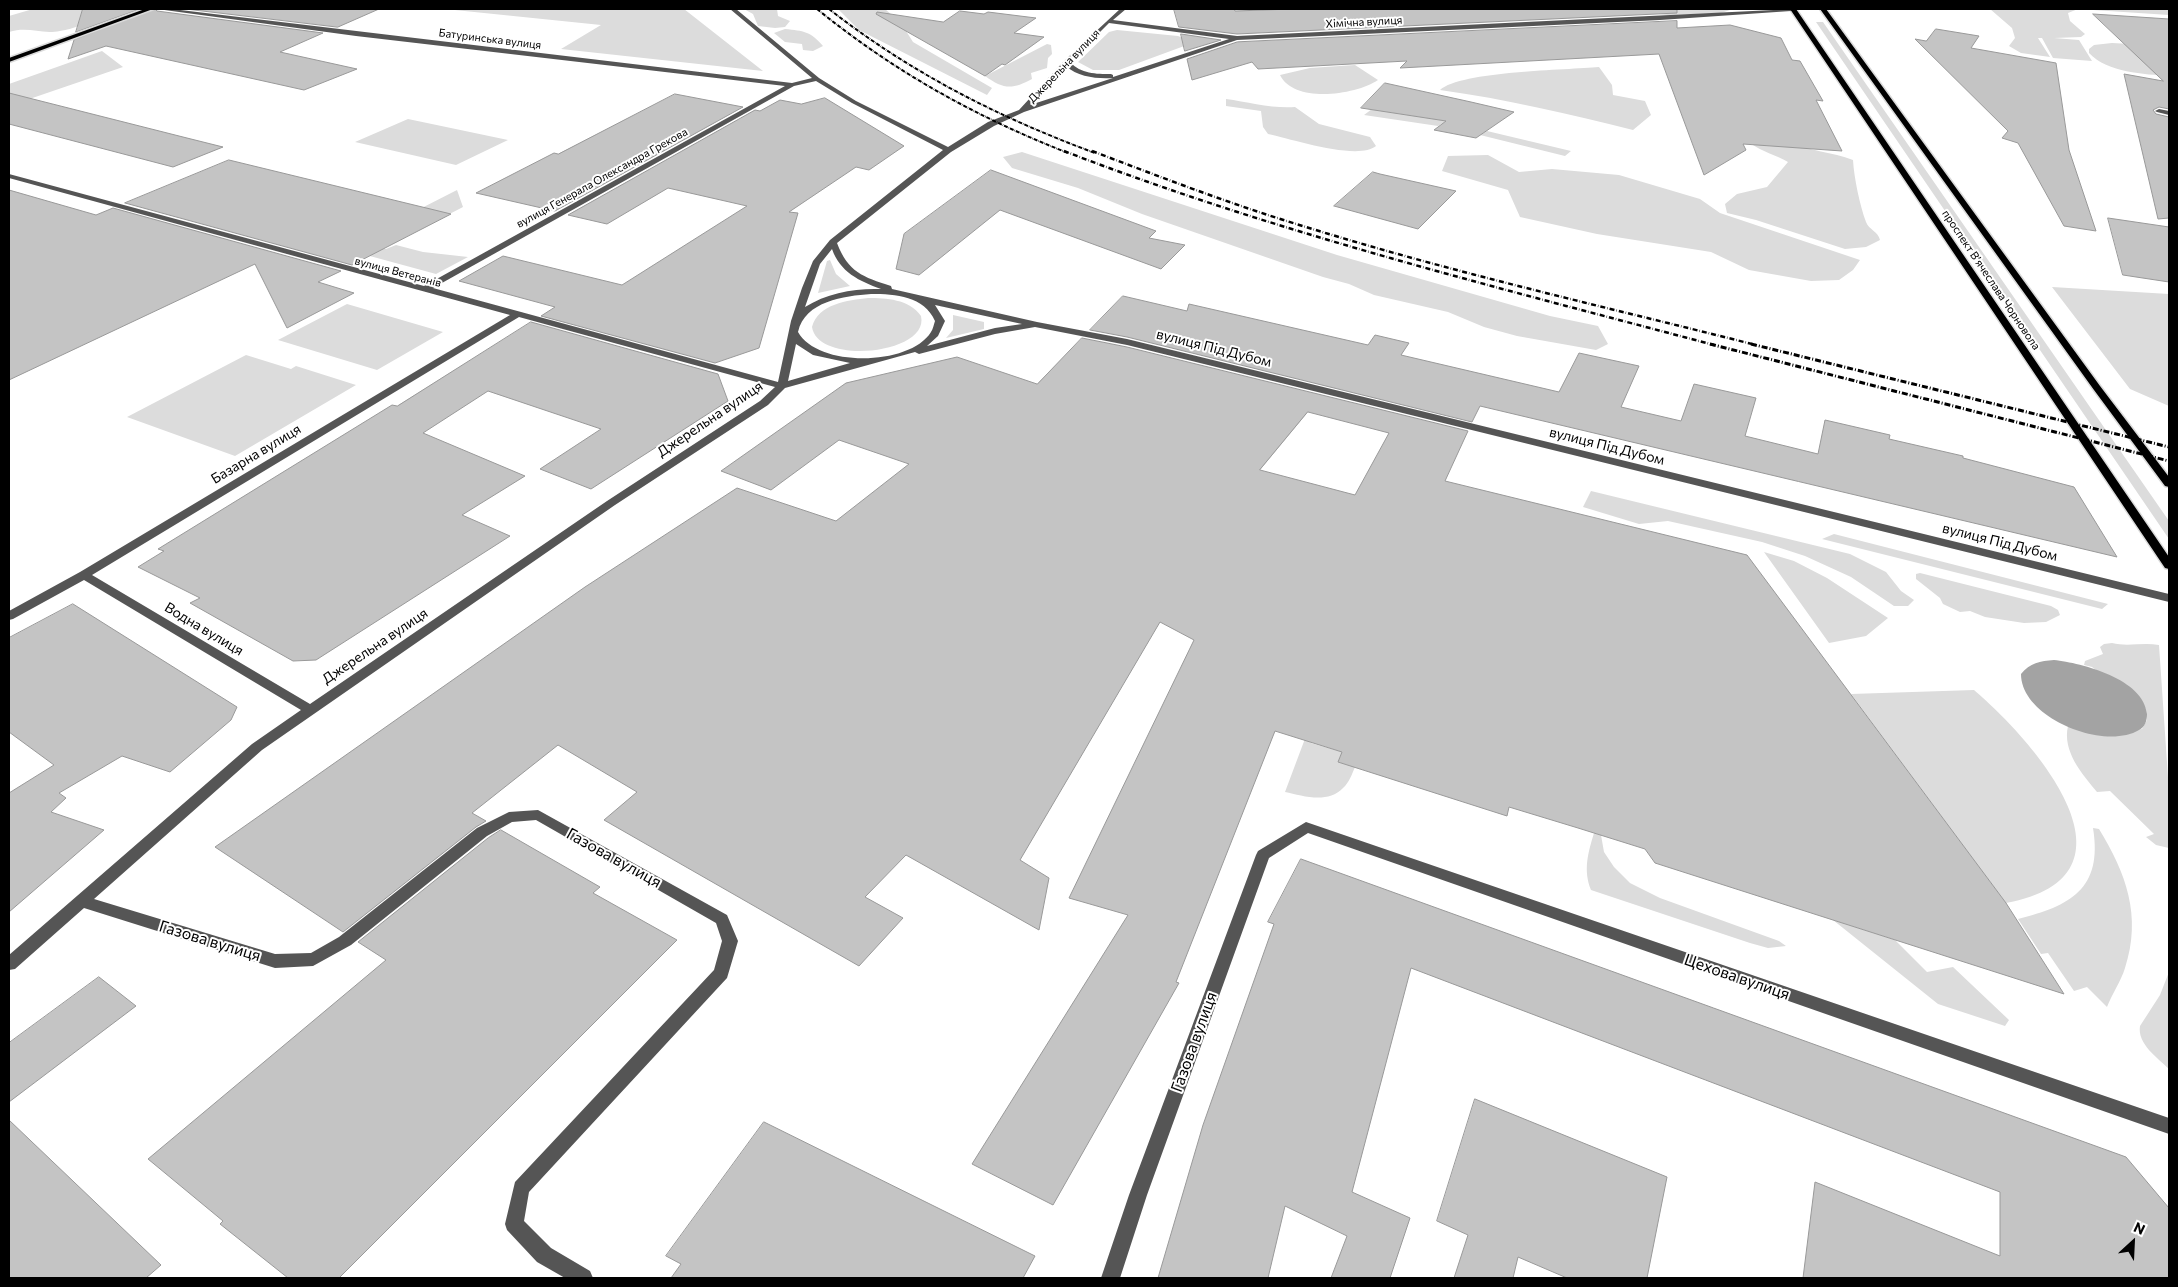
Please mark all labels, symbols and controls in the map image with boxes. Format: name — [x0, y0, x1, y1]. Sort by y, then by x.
street label: Хімічна вулиця — [1325, 13, 1403, 31]
street label: Батуринська вулиця — [438, 26, 542, 52]
street label: Джерельна вулиця — [1026, 26, 1102, 106]
street label: вулиця Генерала Олександра Грекова — [514, 125, 690, 231]
street label: проспект Вʼячеслава Чорновола — [1939, 208, 2043, 352]
street label: вулиця Ветеранів — [353, 254, 443, 290]
street label: вулиця Під Дубом — [1155, 326, 1273, 370]
street label: Джерельна вулиця — [654, 377, 766, 461]
street label: Базарна вулиця — [208, 421, 304, 487]
street label: вулиця Під Дубом — [1548, 424, 1666, 468]
street label: вулиця Під Дубом — [1941, 520, 2059, 564]
street label: Водна вулиця — [161, 599, 247, 659]
street label: Джерельна вулиця — [319, 604, 431, 688]
street label: Газова вулиця — [563, 824, 665, 892]
street label: Газова вулиця — [157, 916, 263, 966]
street label: Цехова вулиця — [1682, 950, 1792, 1004]
street label: Газова вулиця — [1167, 989, 1221, 1095]
north arrow — [2108, 1217, 2158, 1267]
text: N — [2131, 1218, 2148, 1238]

